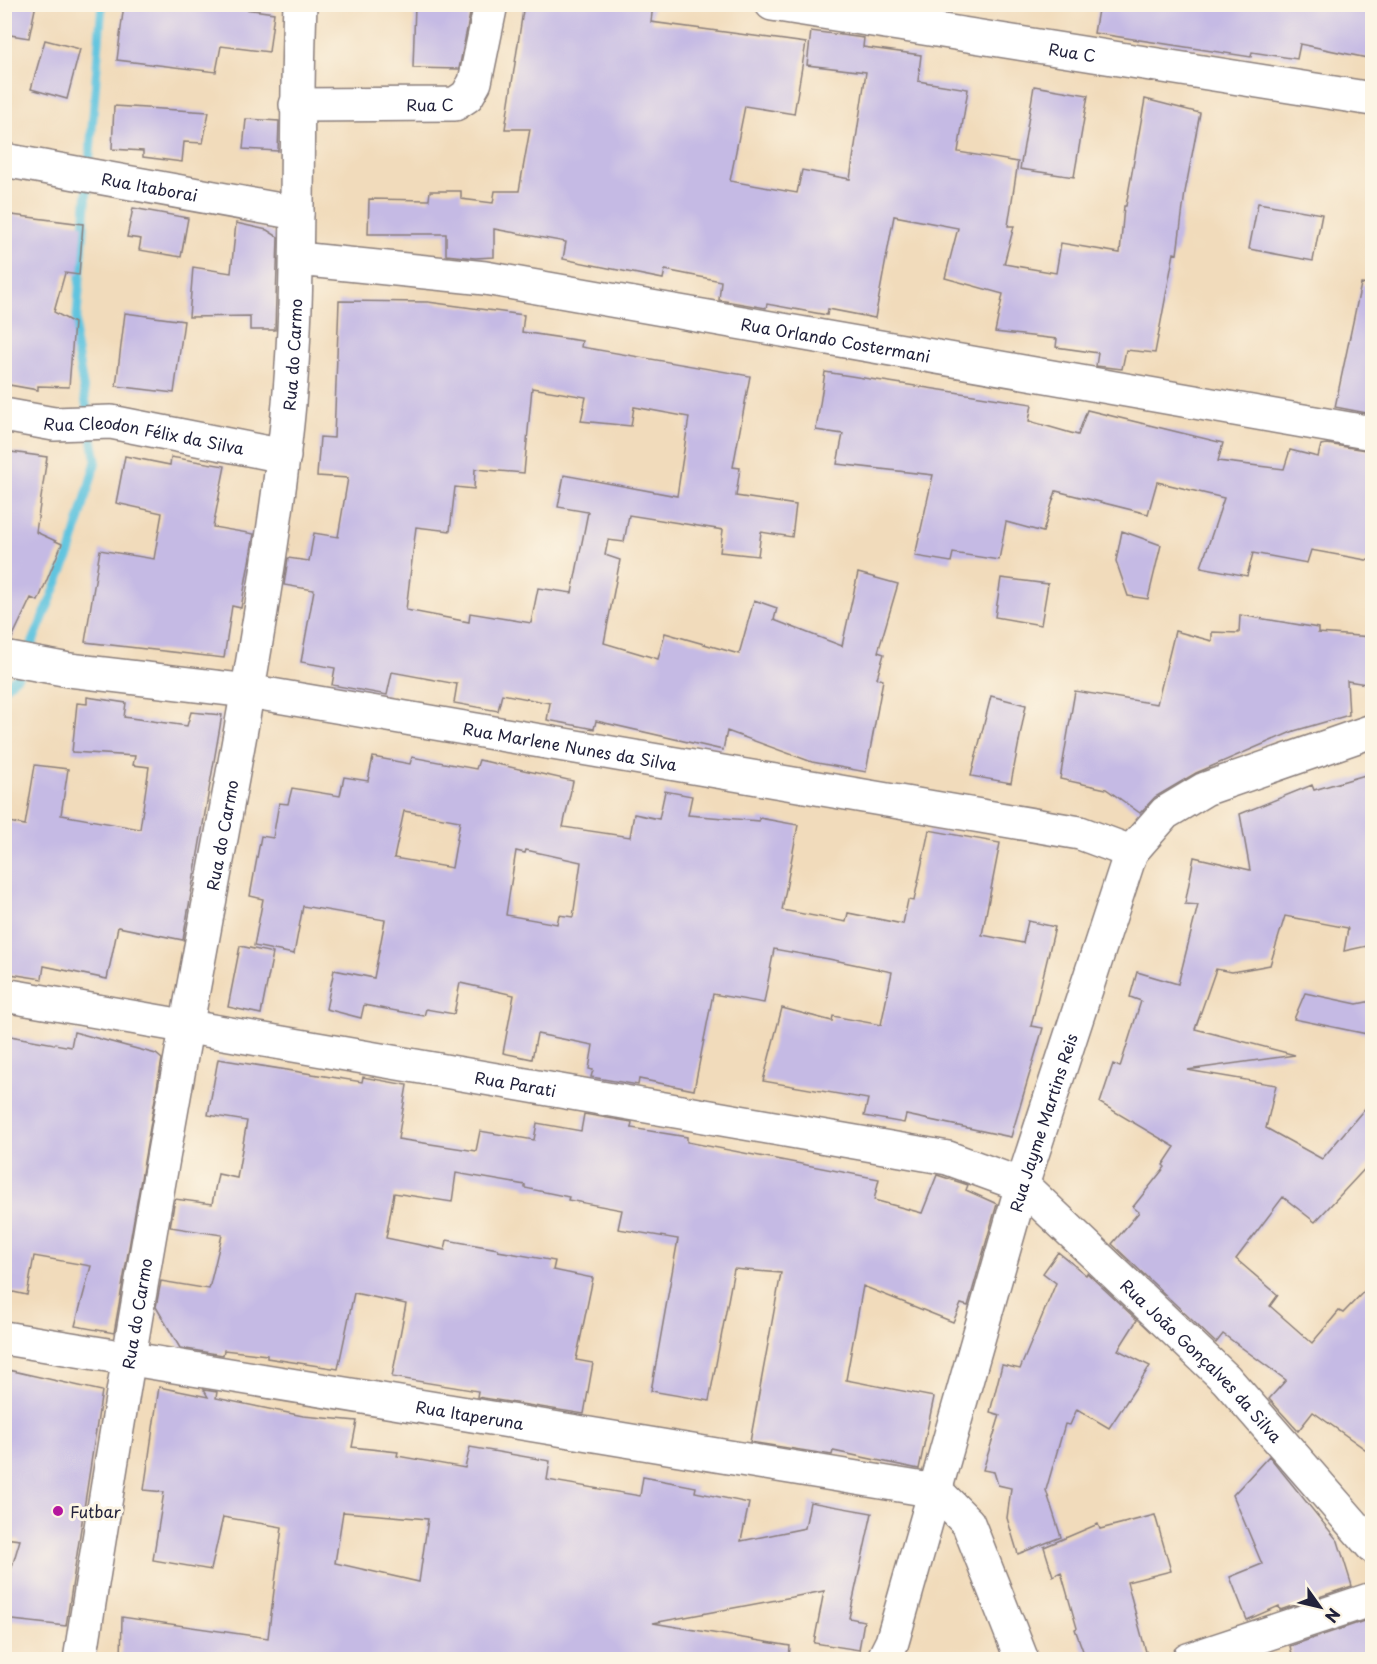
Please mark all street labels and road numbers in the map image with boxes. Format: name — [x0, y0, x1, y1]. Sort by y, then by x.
street label: Rua C — [1047, 36, 1098, 67]
street label: Rua C — [406, 92, 454, 116]
street label: Rua Itaborai — [99, 166, 200, 207]
street label: Rua do Carmo — [276, 298, 307, 412]
street label: Rua Orlando Costermani — [739, 311, 932, 368]
street label: Rua Cleodon Félix da Silva — [42, 410, 247, 460]
street label: Rua Marlene Nunes da Silva — [461, 716, 679, 776]
street label: Rua do Carmo — [200, 778, 244, 892]
street label: Rua Jayme Martins Reis — [1003, 1030, 1083, 1215]
street label: Rua Parati — [473, 1064, 558, 1102]
street label: Rua do Carmo — [115, 1256, 158, 1371]
street label: Rua João Gonçalves da Silva — [1116, 1273, 1288, 1448]
street label: Rua Itaperuna — [414, 1394, 526, 1435]

